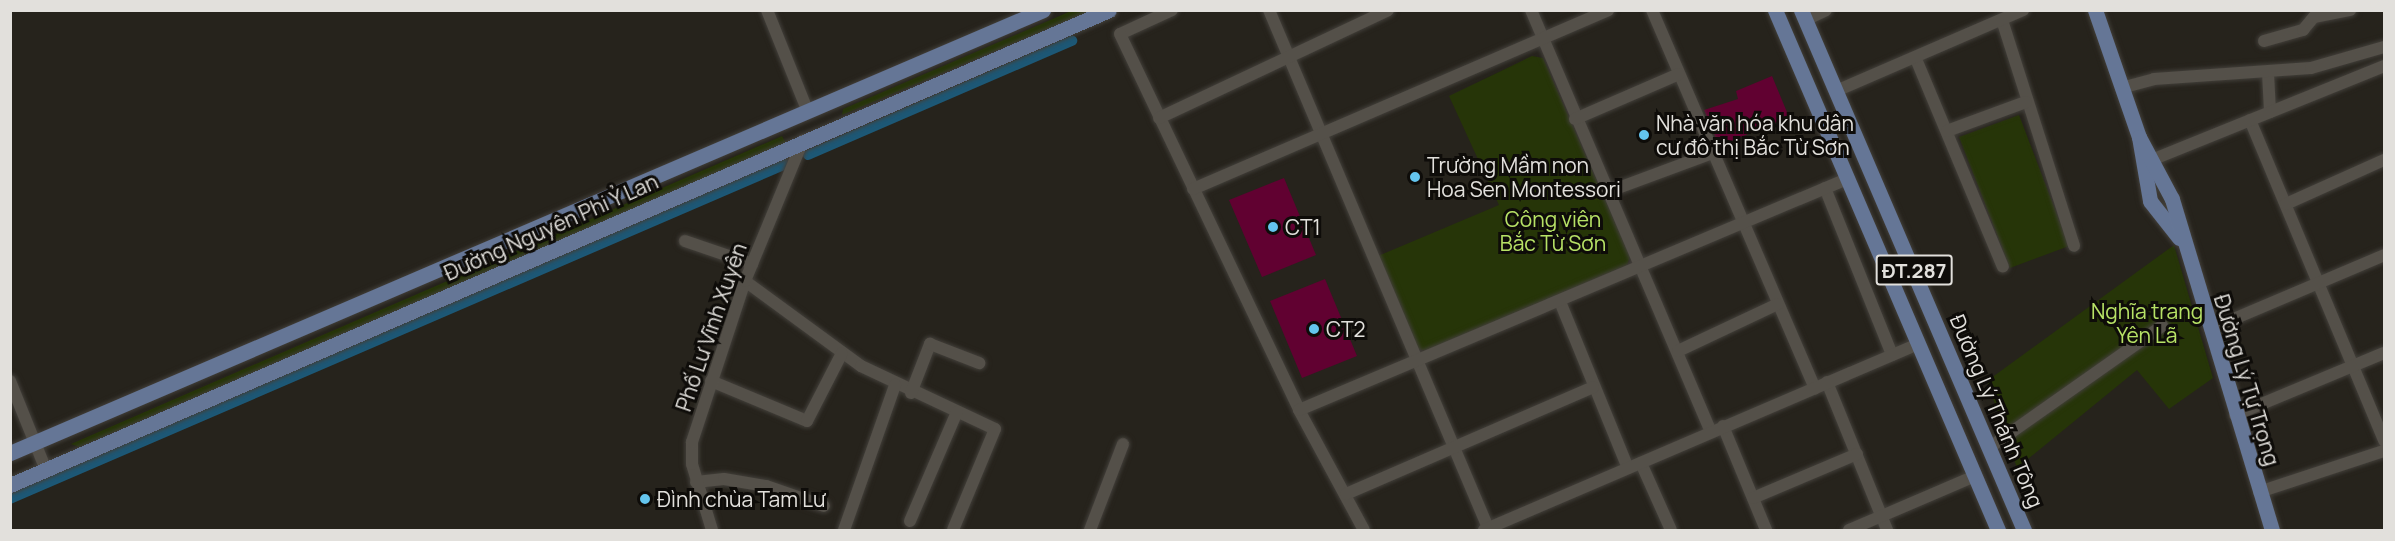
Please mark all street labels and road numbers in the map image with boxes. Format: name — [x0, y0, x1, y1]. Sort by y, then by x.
street label: Đường Nguyên Phi Ỷ Lan — [440, 168, 662, 286]
street label: Phố Lư Vĩnh Xuyên — [670, 240, 752, 414]
road number: ĐT.287 — [1875, 253, 1953, 287]
street label: Đường Lý Tự Trọng — [2209, 291, 2285, 469]
street label: Đường Lý Thánh Tông — [1945, 311, 2049, 511]

